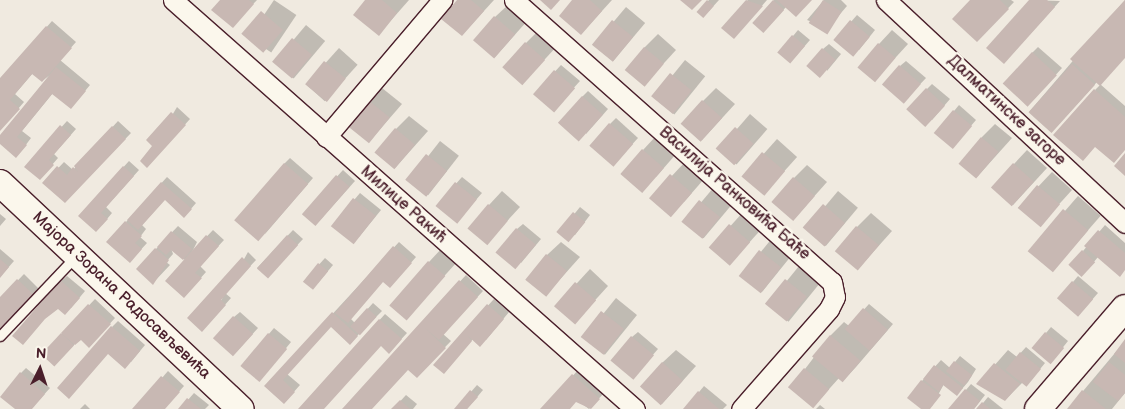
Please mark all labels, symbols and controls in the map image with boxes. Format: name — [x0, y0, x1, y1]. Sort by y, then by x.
street label: Далматинске загоре — [943, 51, 1069, 171]
street label: Василија Ранковића Баће — [655, 123, 813, 265]
street label: Милице Ракић — [356, 162, 450, 248]
street label: Мајора Зорана Радосављевића — [28, 208, 214, 384]
north arrow — [15, 344, 65, 394]
text: N — [35, 345, 47, 362]

